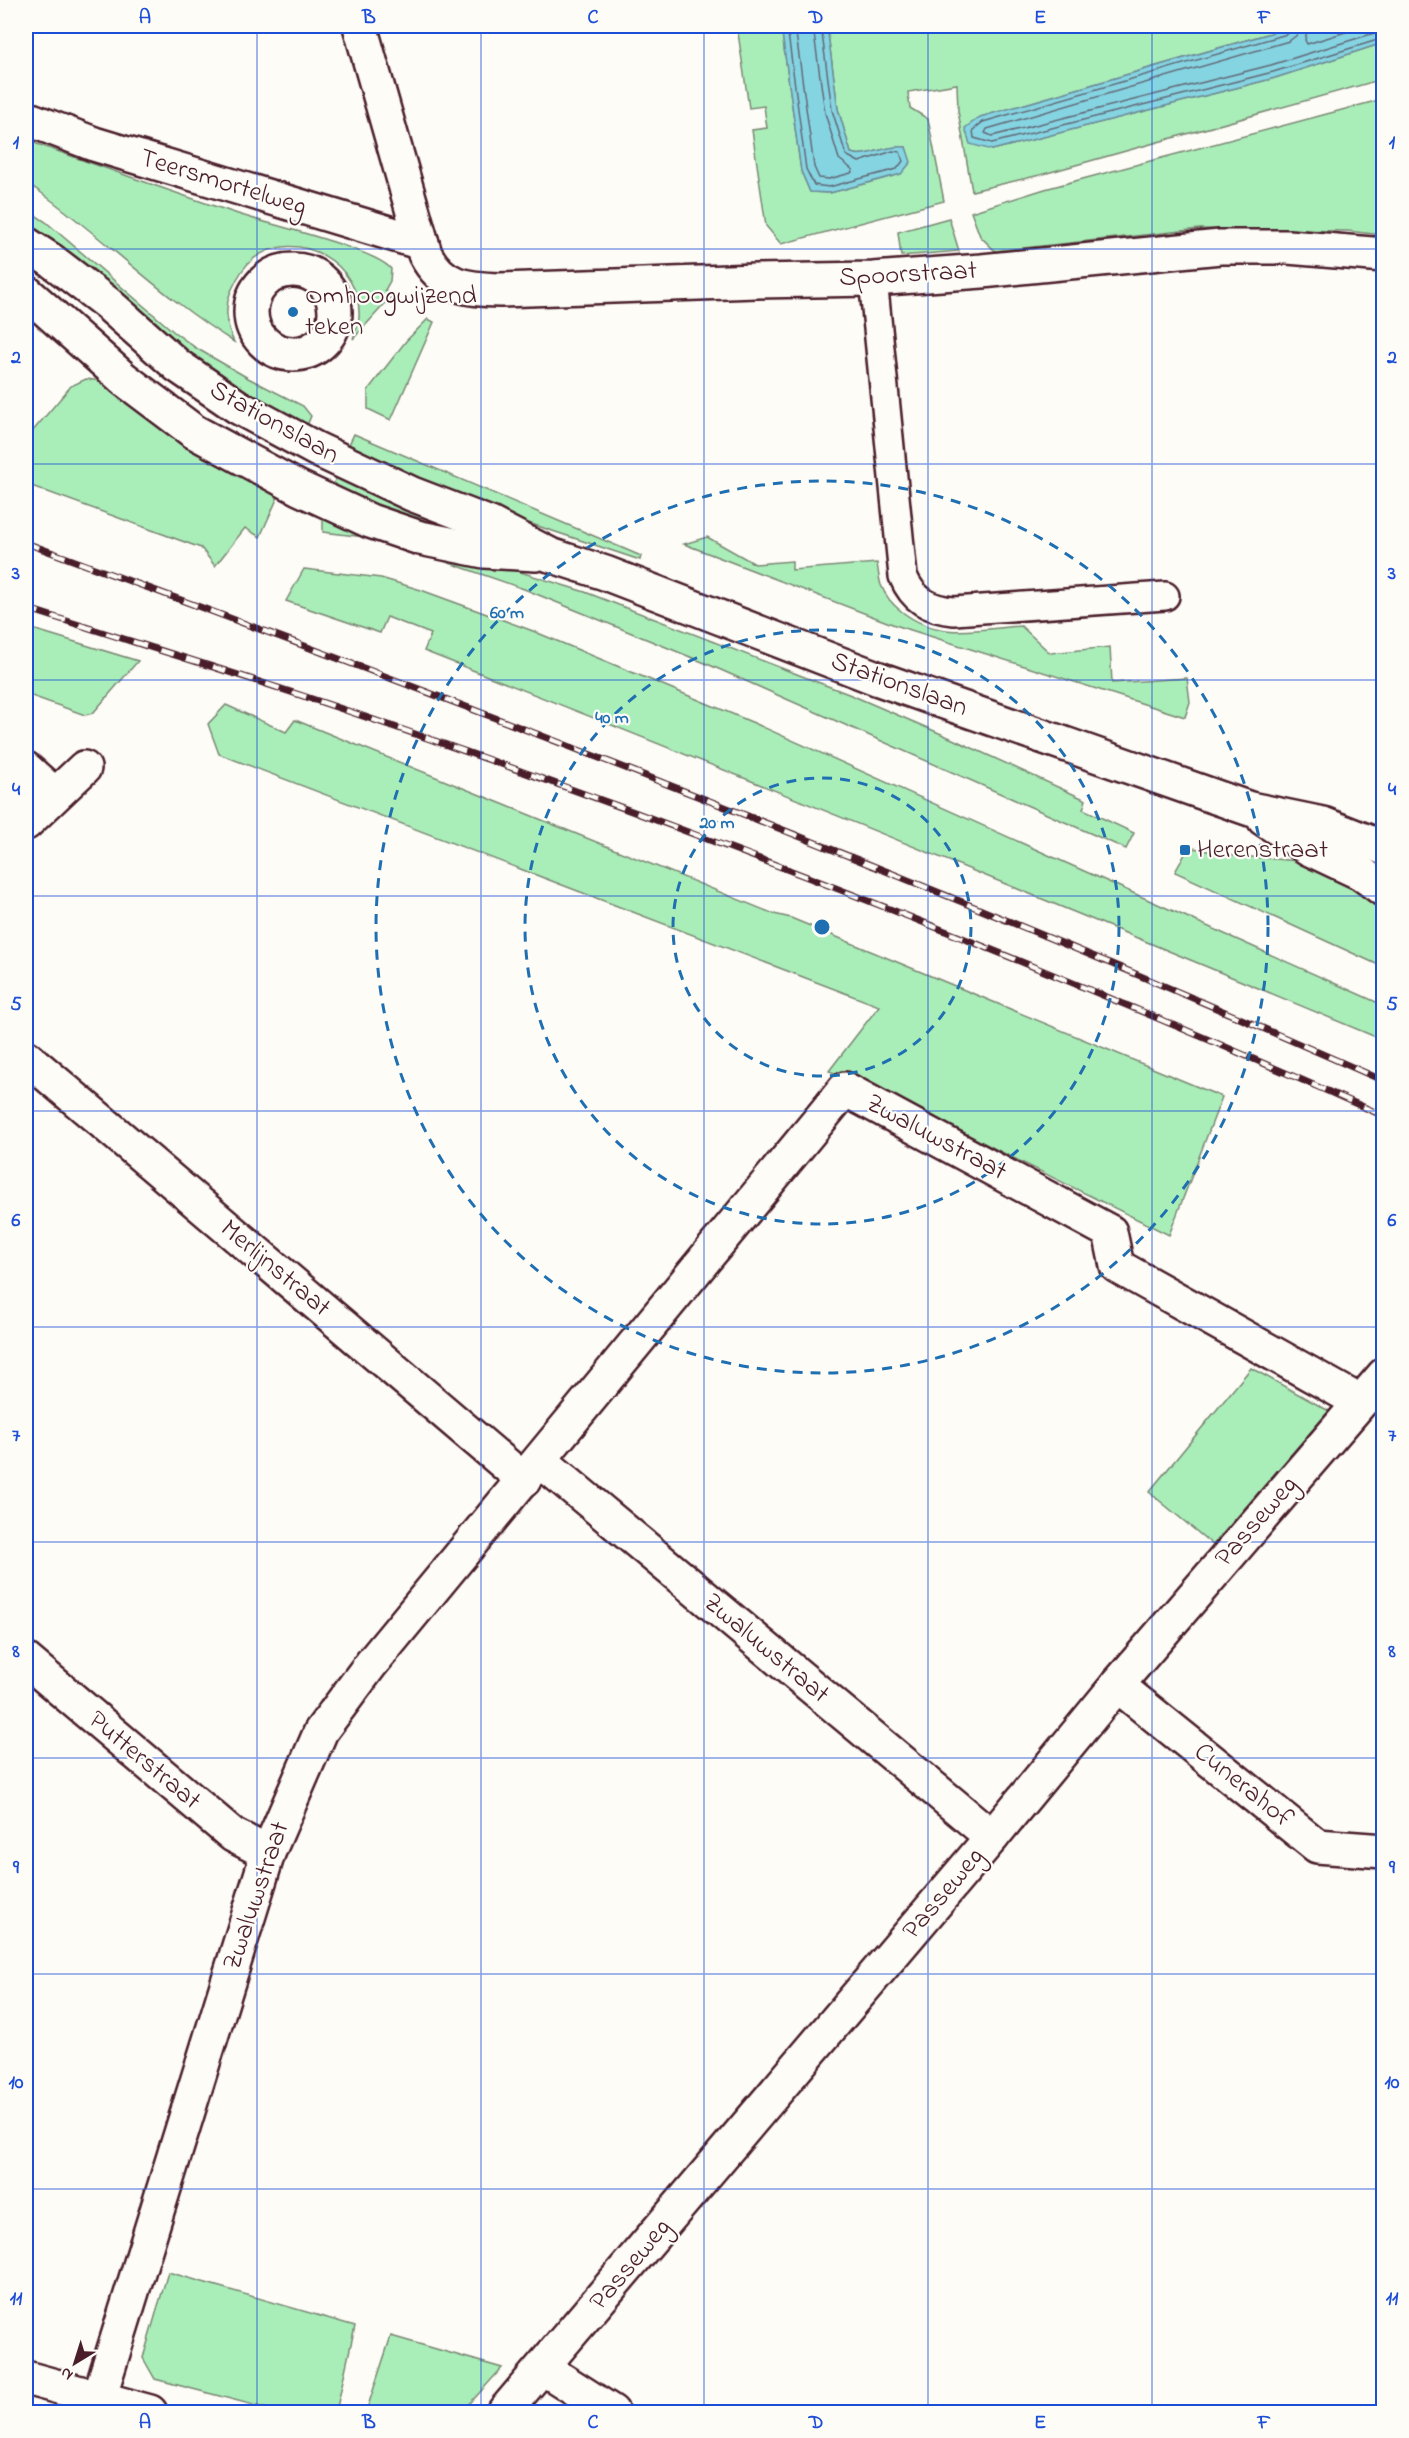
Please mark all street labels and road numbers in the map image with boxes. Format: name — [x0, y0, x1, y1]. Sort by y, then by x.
street label: Teersmortelweg — [135, 139, 311, 227]
street label: Spoorstraat — [838, 252, 978, 298]
street label: Stationslaan — [202, 371, 346, 475]
street label: Stationslaan — [825, 642, 973, 728]
street label: Zwaluwstraat — [859, 1084, 1013, 1192]
street label: Merlijnstraat — [211, 1211, 339, 1327]
street label: Passeweg — [1206, 1468, 1308, 1576]
street label: Zwaluwstraat — [694, 1584, 838, 1714]
street label: Putterstraat — [79, 1702, 209, 1820]
street label: Cunerahof — [1185, 1734, 1301, 1839]
street label: Zwaluwstraat — [213, 1817, 301, 1975]
street label: Passeweg — [894, 1839, 994, 1949]
street label: Passeweg — [581, 2210, 681, 2320]

